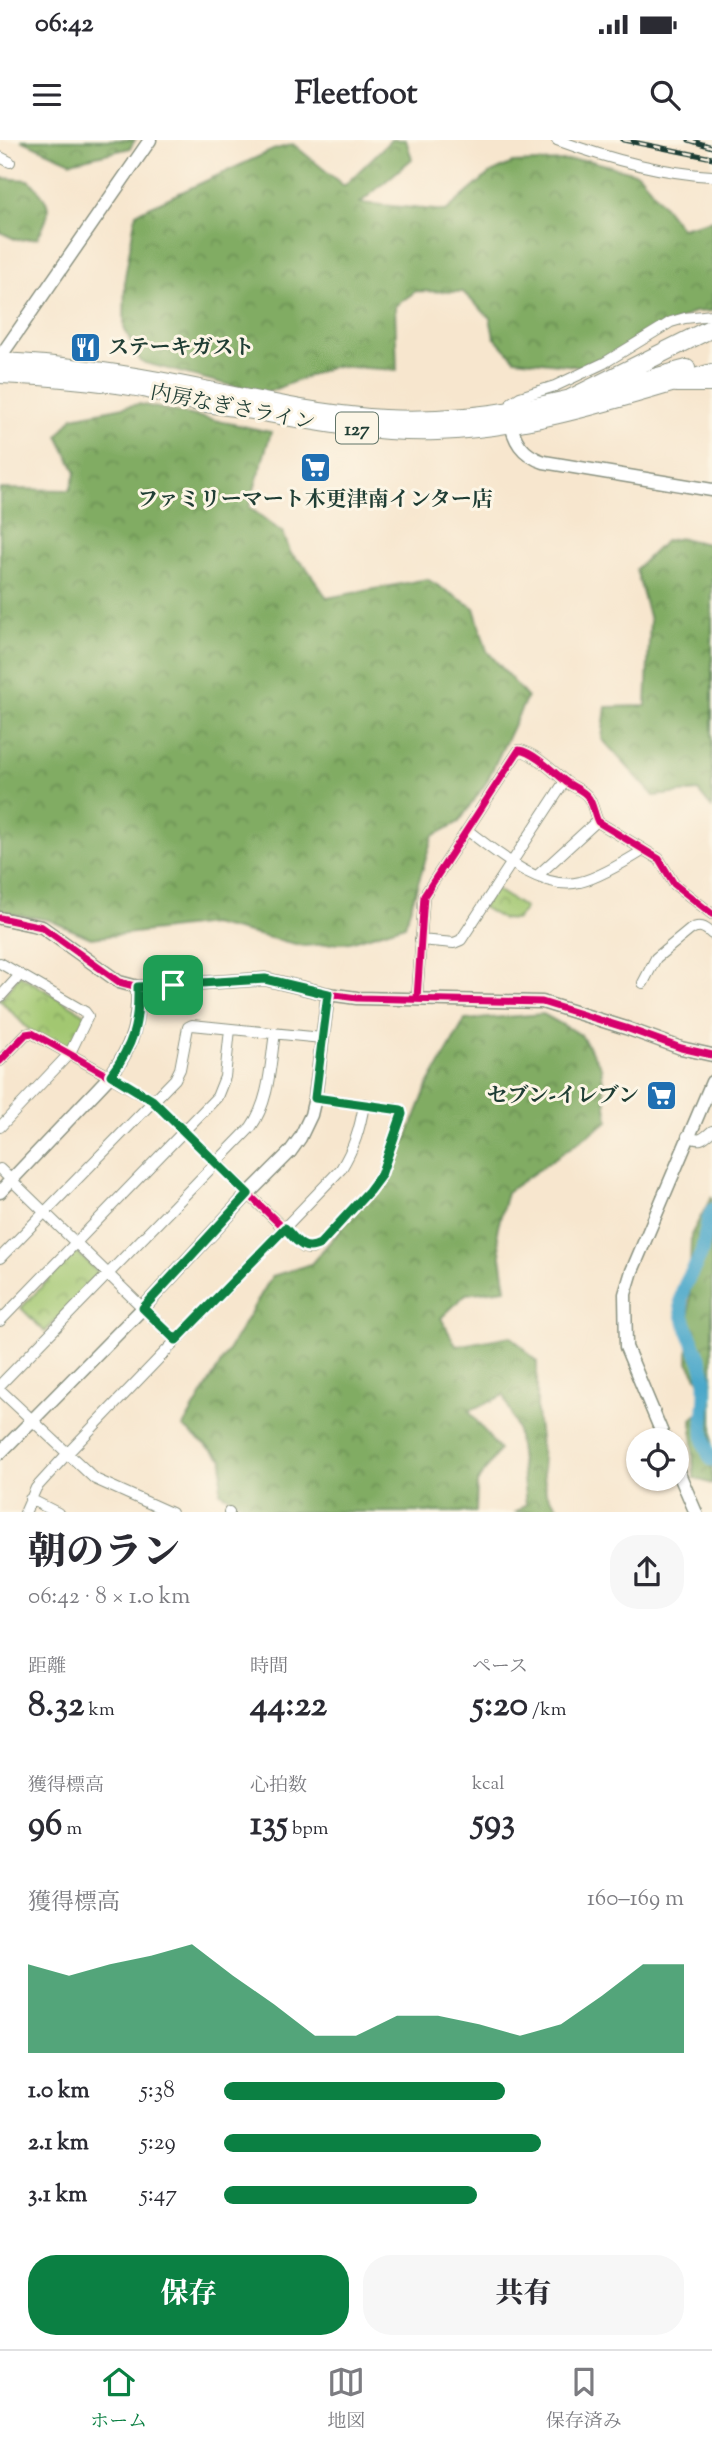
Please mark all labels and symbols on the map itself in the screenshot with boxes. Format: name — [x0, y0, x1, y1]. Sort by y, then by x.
restaurant icon: ステーキガスト — [68, 330, 102, 364]
place label: ステーキガスト — [108, 334, 255, 364]
street label: 内房なぎさライン — [148, 378, 318, 440]
road number: 127 — [336, 412, 378, 444]
supermarket icon: ファミリーマート木更津南インター店 — [298, 450, 332, 484]
place label: ファミリーマート木更津南インター店 — [137, 486, 493, 516]
pin — [143, 955, 203, 1015]
supermarket icon: セブン-イレブン — [645, 1078, 679, 1112]
place label: セブン-イレブン — [487, 1082, 639, 1112]

